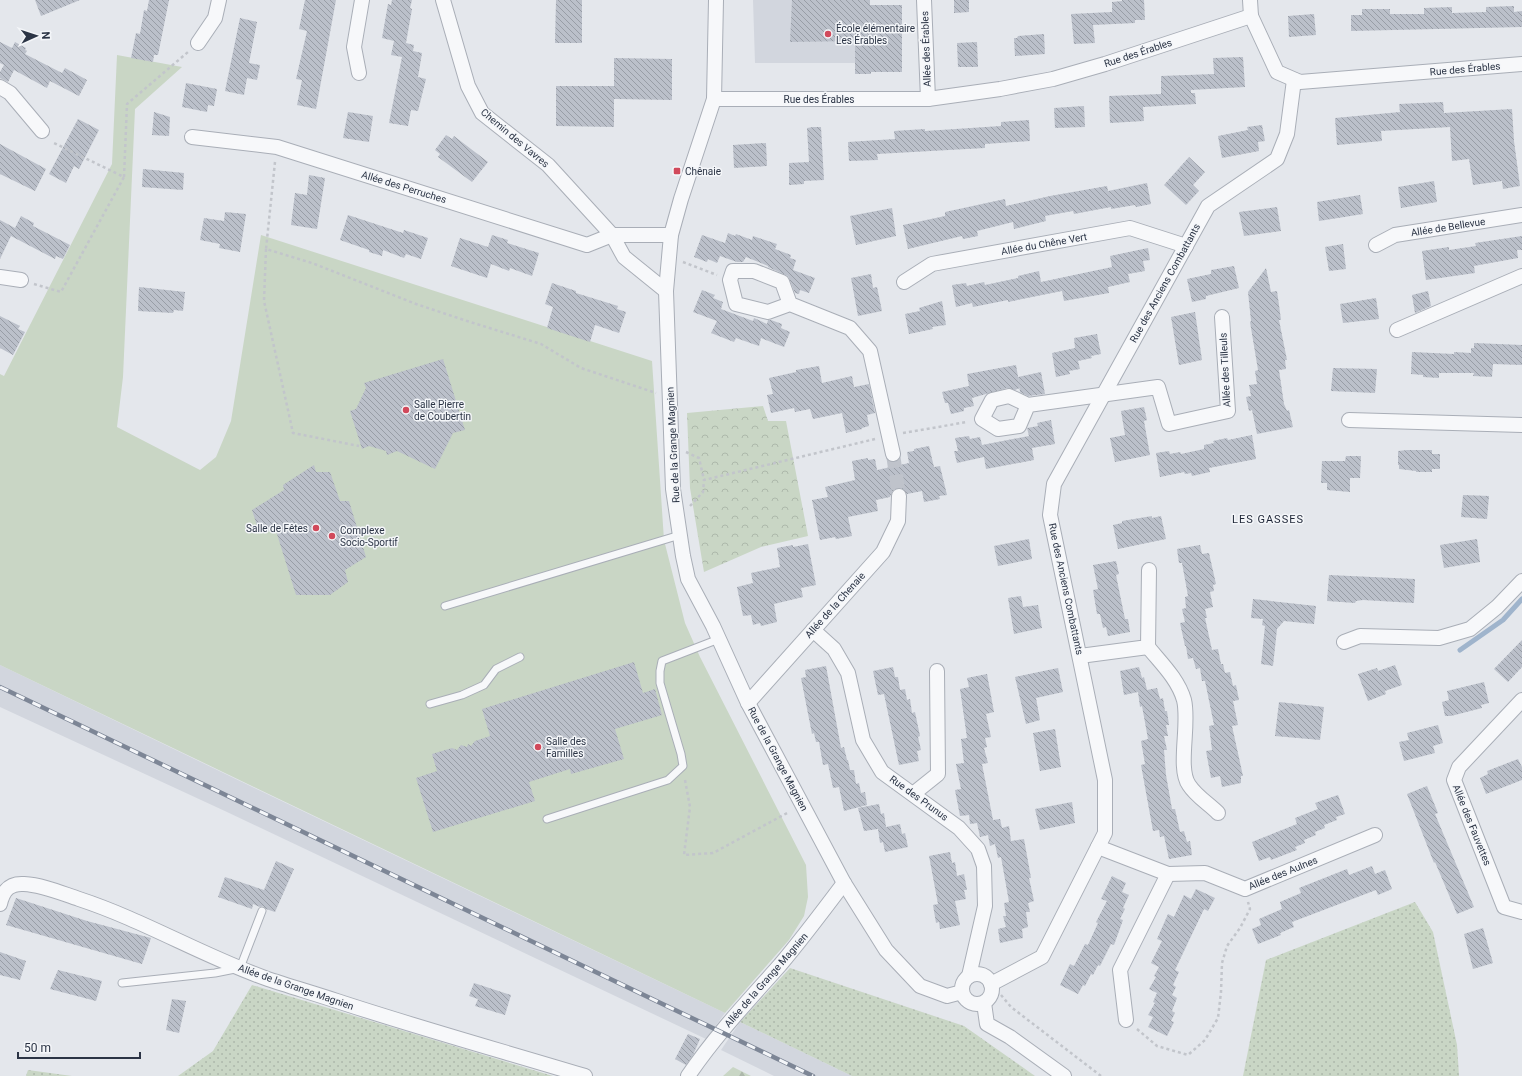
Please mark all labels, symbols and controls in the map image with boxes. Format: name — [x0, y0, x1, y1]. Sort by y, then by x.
street label: Allée des Érables — [918, 11, 933, 87]
north arrow — [16, 16, 56, 56]
place label: École élémentaire Les Érables — [836, 22, 915, 46]
marker: École élémentaire Les Érables — [823, 29, 833, 39]
text: N — [39, 31, 52, 40]
street label: Rue des Érables — [1102, 36, 1173, 69]
street label: Rue des Érables — [1429, 59, 1501, 78]
street label: Rue des Érables — [784, 93, 854, 105]
street label: Chemin des Vavres — [479, 106, 551, 170]
marker: Chênaie — [672, 166, 682, 176]
place label: Chênaie — [685, 166, 721, 177]
street label: Allée des Perruches — [360, 169, 448, 205]
street label: Allée de Bellevue — [1410, 216, 1486, 238]
street label: Rue des Anciens Combattants — [1128, 222, 1202, 344]
street label: Allée du Chêne Vert — [1000, 231, 1088, 257]
street label: Allée des Tilleuls — [1218, 332, 1232, 408]
street label: Rue de la Grange Magnien — [664, 387, 682, 503]
place label: Salle Pierre de Coubertin — [414, 399, 471, 422]
marker: Salle Pierre de Coubertin — [401, 405, 411, 415]
district label: LES GASSES — [1232, 513, 1304, 526]
street label: Rue des Anciens Combattants — [1047, 522, 1085, 656]
place label: Salle de Fêtes — [246, 523, 308, 534]
marker: Salle de Fêtes — [311, 523, 321, 533]
place label: Complexe Socio-Sportif — [340, 525, 398, 548]
marker: Complexe Socio-Sportif — [327, 531, 337, 541]
street label: Allée de la Chenaie — [803, 570, 867, 640]
street label: Rue de la Grange Magnien — [746, 705, 810, 813]
place label: Salle des Familles — [546, 736, 586, 759]
marker: Salle des Familles — [533, 742, 543, 752]
street label: Rue des Prunus — [888, 773, 950, 823]
street label: Allée des Fauvettes — [1451, 783, 1493, 867]
street label: Allée des Aulnes — [1247, 854, 1319, 892]
street label: Allée de la Grange Magnien — [722, 931, 810, 1029]
street label: Allée de la Grange Magnien — [237, 962, 355, 1012]
scale bar — [18, 1034, 140, 1060]
text: 50 m — [24, 1041, 51, 1055]

